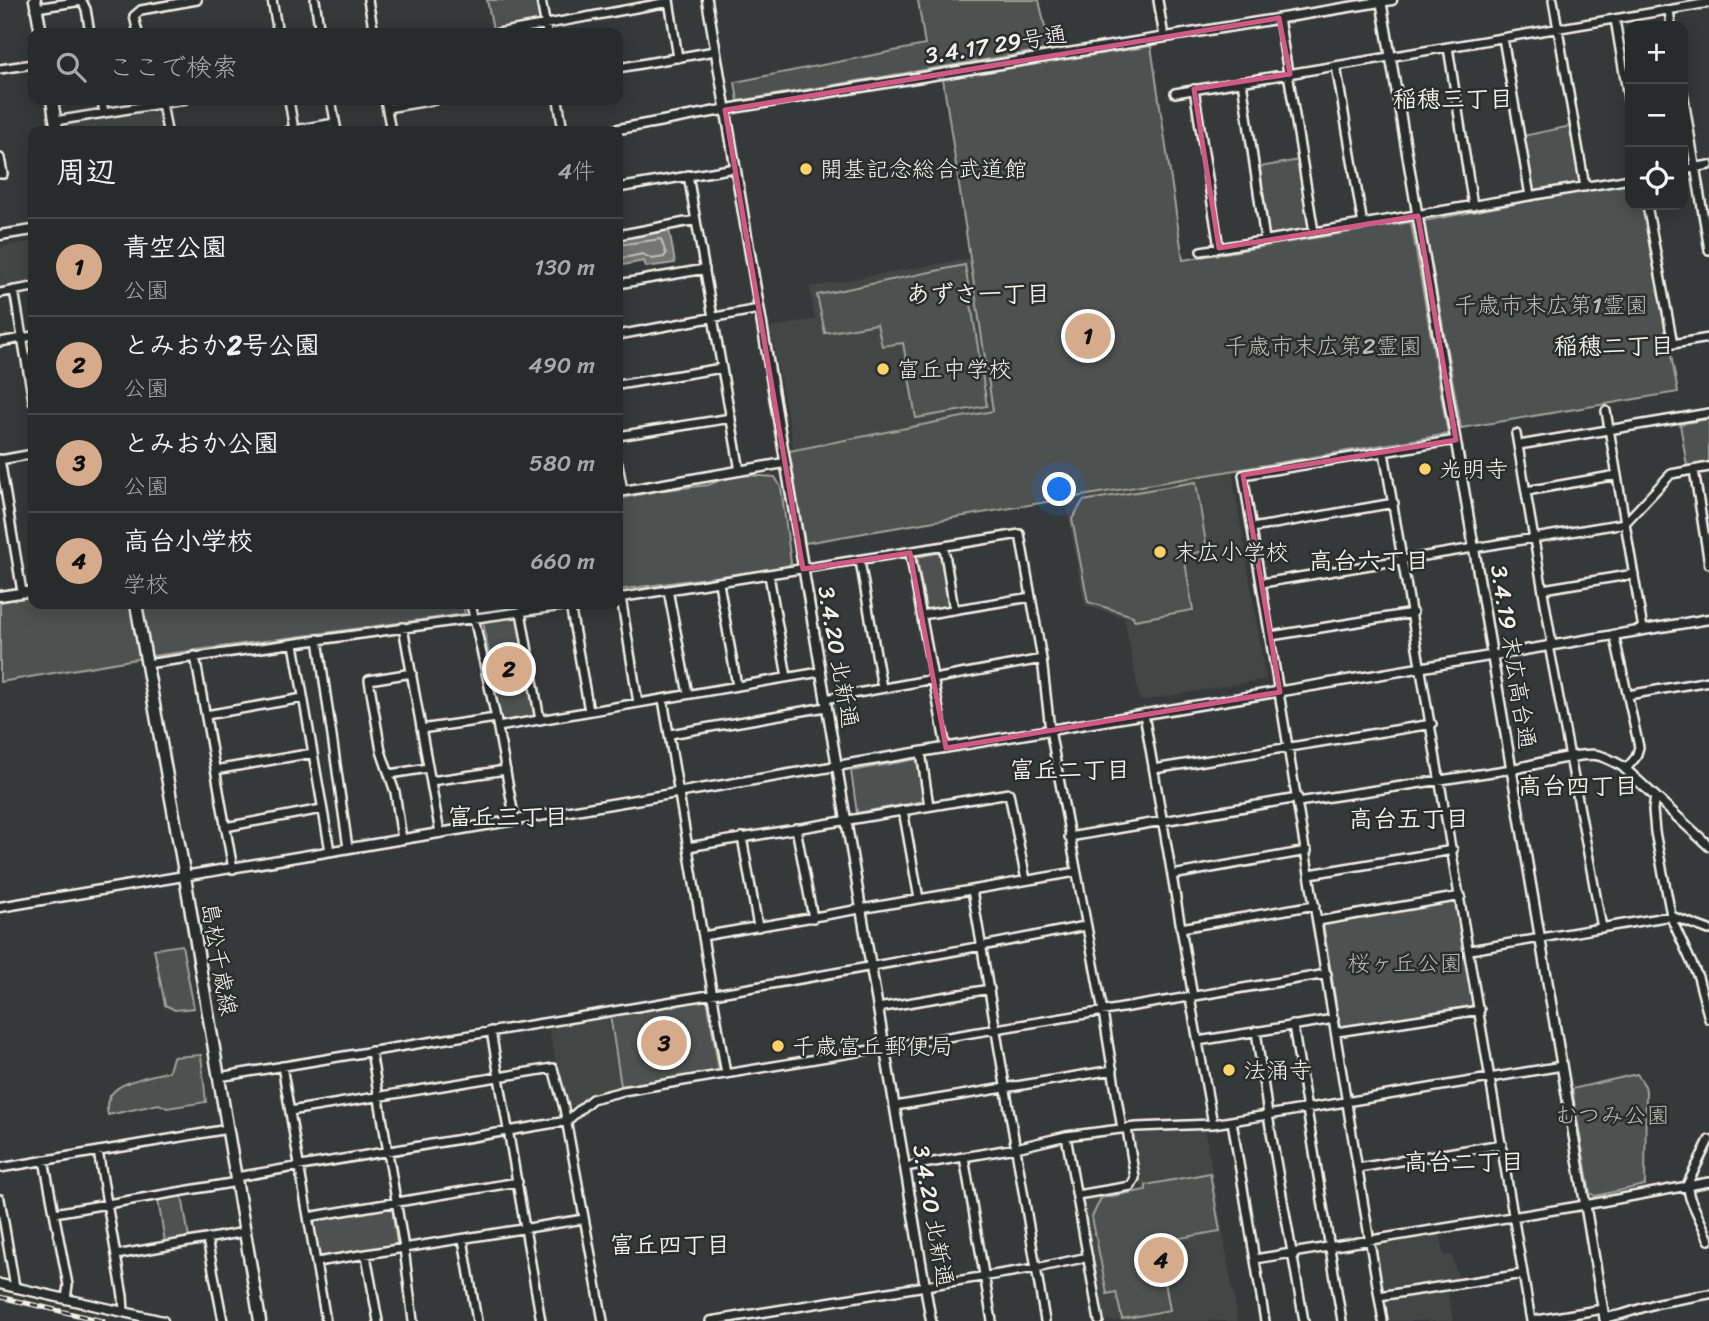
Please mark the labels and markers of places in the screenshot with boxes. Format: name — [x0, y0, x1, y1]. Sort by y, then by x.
place label: 開基記念総合武道館 — [820, 149, 1027, 190]
marker: 開基記念総合武道館 — [798, 161, 814, 177]
pin: 1 — [1065, 310, 1111, 362]
place label: 富丘中学校 — [897, 349, 1012, 390]
marker: 富丘中学校 — [875, 361, 891, 377]
place label: 光明寺 — [1439, 449, 1508, 490]
marker: 光明寺 — [1417, 461, 1433, 477]
place label: 末広小学校 — [1174, 532, 1289, 573]
marker: 末広小学校 — [1152, 544, 1168, 560]
pin: 2 — [486, 643, 532, 695]
pin: 3 — [641, 1017, 687, 1069]
place label: 千歳富丘郵便局 — [792, 1026, 953, 1067]
marker: 千歳富丘郵便局 — [770, 1038, 786, 1054]
place label: 法涌寺 — [1243, 1050, 1312, 1091]
marker: 法涌寺 — [1221, 1062, 1237, 1078]
pin: 4 — [1138, 1234, 1184, 1286]

